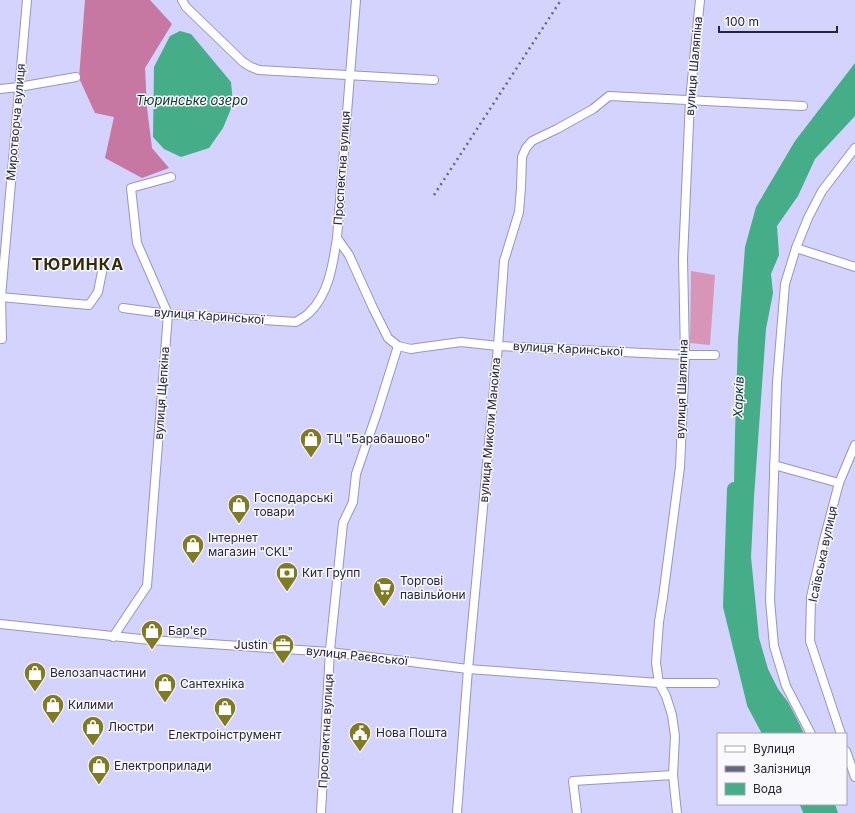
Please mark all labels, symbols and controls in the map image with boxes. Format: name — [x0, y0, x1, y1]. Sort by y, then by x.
scale bar — [719, 8, 837, 34]
text: 100 m — [725, 14, 759, 29]
street label: вулиця Шаляпіна — [682, 16, 705, 116]
street label: Миротворча вулиця — [3, 63, 28, 181]
water label: Тюринське озеро — [136, 92, 248, 108]
street label: Проспектна вулиця — [330, 110, 353, 226]
district label: ТЮРИНКА — [32, 254, 124, 274]
street label: вулиця Каринської — [153, 304, 266, 327]
street label: вулиця Каринської — [513, 338, 625, 359]
street label: вулиця Шаляпіна — [672, 339, 691, 439]
street label: вулиця Щепкіна — [151, 346, 172, 440]
street label: вулиця Миколи Манойла — [476, 357, 503, 503]
water label: Харків — [729, 376, 747, 419]
shop icon: ТЦ "Барабашово" — [298, 426, 324, 459]
place label: ТЦ "Барабашово" — [326, 431, 430, 446]
place label: Господарські товари — [254, 490, 333, 519]
shop icon: Господарські товари — [226, 492, 252, 525]
street label: Ісаївська вулиця — [805, 504, 840, 603]
place label: Інтернет магазин "CKL" — [208, 530, 293, 559]
shop icon: Інтернет магазин "CKL" — [180, 532, 206, 565]
bank icon: Кит Групп — [274, 560, 300, 593]
place label: Кит Групп — [302, 565, 360, 580]
place label: Торгові павільйони — [400, 573, 466, 602]
supermarket icon: Торгові павільйони — [371, 575, 397, 608]
shop icon: Бар'єр — [139, 618, 165, 651]
place label: Бар'єр — [168, 623, 207, 638]
office icon: Justin — [270, 632, 296, 665]
place label: Justin — [234, 637, 268, 652]
street label: вулиця Раєвської — [306, 643, 410, 668]
shop icon: Велозапчастини — [22, 660, 48, 693]
place label: Велозапчастини — [50, 665, 146, 680]
shop icon: Сантехніка — [152, 671, 178, 704]
street label: Проспектна вулиця — [315, 673, 336, 789]
place label: Сантехніка — [180, 676, 245, 691]
shop icon: Килими — [40, 692, 66, 725]
shop icon: Електроінструмент — [212, 695, 238, 728]
place label: Килими — [68, 697, 114, 712]
shop icon: Люстри — [80, 714, 106, 747]
place label: Люстри — [108, 719, 154, 734]
public building icon: Нова Пошта — [347, 720, 373, 753]
place label: Нова Пошта — [376, 725, 447, 740]
place label: Електроінструмент — [168, 727, 282, 742]
legend — [717, 733, 847, 805]
text: Вулиця — [753, 741, 795, 756]
shop icon: Електроприлади — [86, 753, 112, 786]
place label: Електроприлади — [114, 758, 212, 773]
text: Залізниця — [753, 761, 811, 776]
text: Вода — [753, 781, 782, 796]

